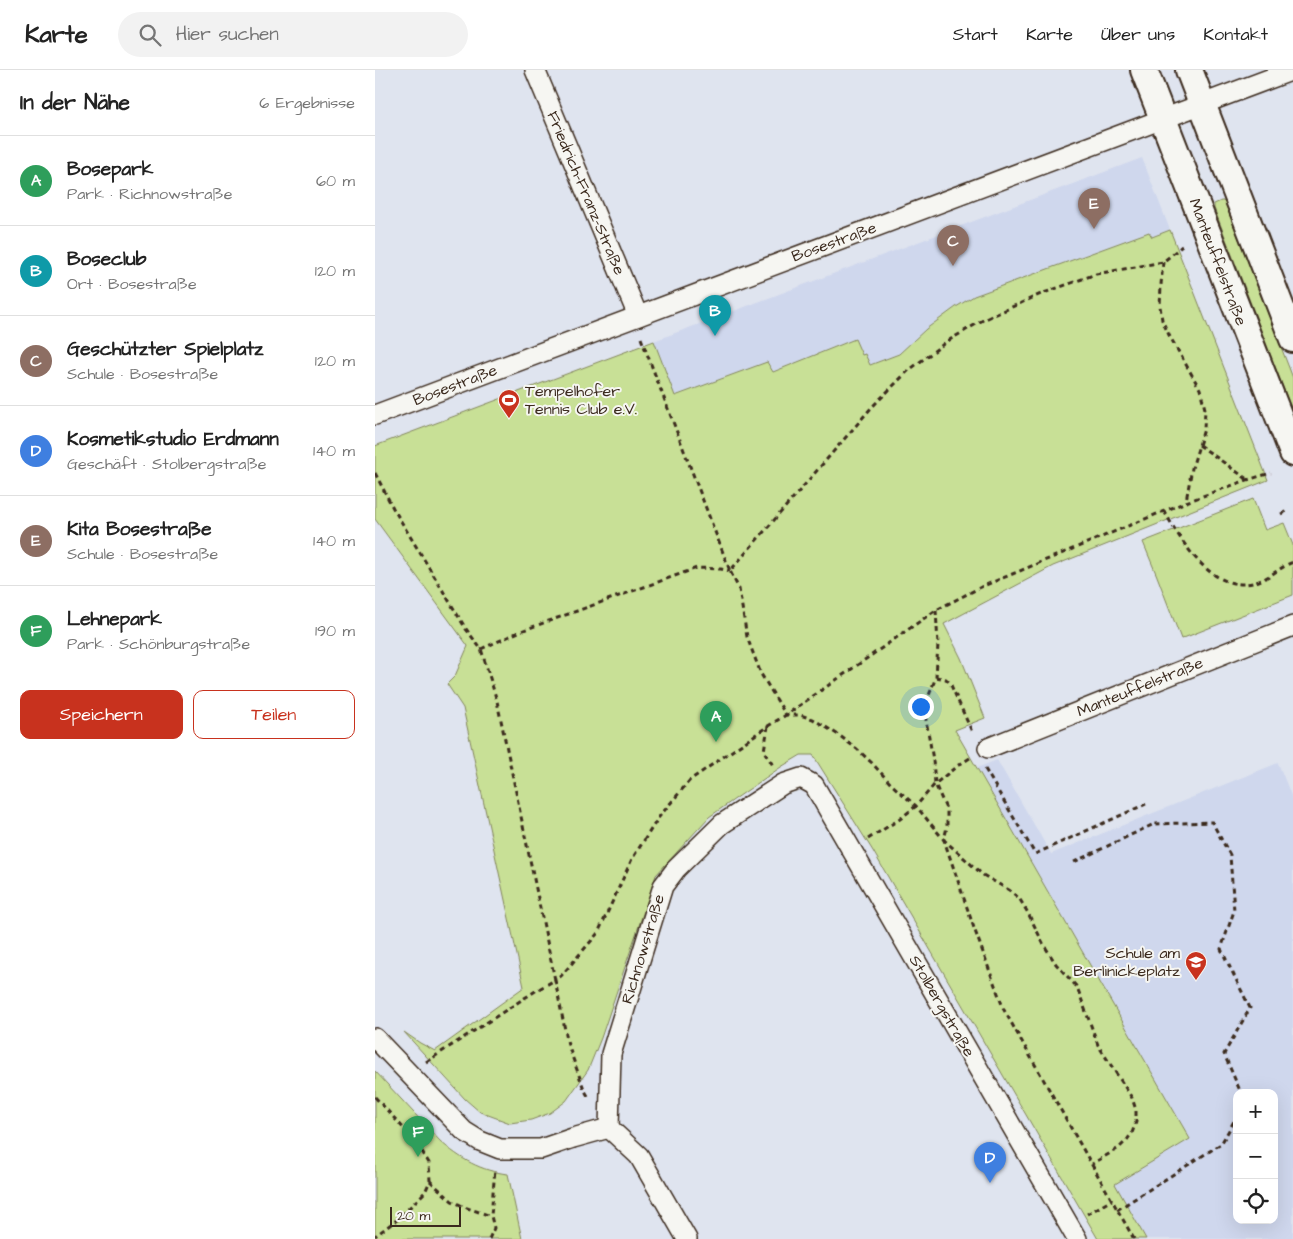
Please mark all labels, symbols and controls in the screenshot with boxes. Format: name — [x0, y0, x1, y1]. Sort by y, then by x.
search box — [118, 12, 468, 57]
text: Karte — [25, 18, 88, 52]
icon: search — [136, 21, 164, 49]
text: Hier suchen — [176, 21, 279, 48]
text: Start — [953, 22, 998, 47]
text: Karte — [1026, 22, 1073, 47]
text: Über uns — [1101, 22, 1175, 47]
text: Kontakt — [1203, 22, 1268, 47]
text: In der Nähe — [20, 88, 130, 117]
text: 6 Ergebnisse — [259, 92, 355, 114]
street label: Friedrich-Franz-Straße — [541, 108, 631, 279]
text: Bosepark — [67, 156, 153, 183]
text: A — [31, 170, 41, 192]
text: 60 m — [316, 170, 355, 192]
text: Park · Richnowstraße — [67, 183, 232, 205]
pin: E — [1078, 188, 1110, 229]
street label: Manteuffelstraße — [1184, 195, 1252, 329]
street label: Bosestraße — [789, 216, 880, 267]
pin: C — [937, 225, 969, 266]
text: Boseclub — [67, 246, 146, 273]
text: B — [30, 260, 42, 282]
text: 120 m — [315, 260, 355, 282]
text: Ort · Bosestraße — [67, 273, 197, 295]
pin: B — [699, 295, 731, 336]
text: Geschützter Spielplatz — [67, 336, 263, 363]
text: C — [30, 350, 42, 372]
text: 120 m — [315, 350, 355, 372]
street label: Bosestraße — [410, 359, 501, 411]
text: Schule · Bosestraße — [67, 363, 218, 385]
place label: Tempelhofer Tennis Club e.V. — [525, 380, 637, 420]
sports icon: Tempelhofer Tennis Club e.V. — [497, 388, 521, 419]
text: Kosmetikstudio Erdmann — [67, 426, 279, 453]
text: D — [31, 440, 41, 462]
text: 140 m — [313, 440, 355, 462]
text: Geschäft · Stolbergstraße — [67, 453, 266, 475]
text: Kita Bosestraße — [67, 516, 212, 543]
text: E — [31, 530, 41, 552]
text: 140 m — [313, 530, 355, 552]
text: Schule · Bosestraße — [67, 543, 218, 565]
text: Lehnepark — [67, 606, 162, 633]
text: F — [30, 620, 42, 642]
text: 190 m — [315, 620, 355, 642]
text: Park · Schönburgstraße — [67, 633, 250, 655]
street label: Manteuffelstraße — [1074, 652, 1207, 722]
button: Speichern — [20, 690, 183, 739]
button: Teilen — [193, 690, 355, 739]
your location — [908, 694, 934, 720]
pin: A — [700, 701, 732, 742]
street label: Richnowstraße — [616, 891, 670, 1006]
place label: Schule am Berlinickeplatz — [1073, 942, 1181, 982]
school or university icon: Schule am Berlinickeplatz — [1184, 950, 1208, 981]
street label: Stolbergstraße — [903, 951, 980, 1062]
map controls — [1233, 1089, 1278, 1224]
button: + — [1233, 1089, 1278, 1134]
pin: F — [402, 1116, 434, 1157]
button: − — [1233, 1134, 1278, 1179]
pin: D — [974, 1142, 1006, 1183]
button: locate — [1233, 1179, 1278, 1224]
scale bar — [390, 1204, 461, 1227]
text: 20 m — [397, 1206, 430, 1226]

